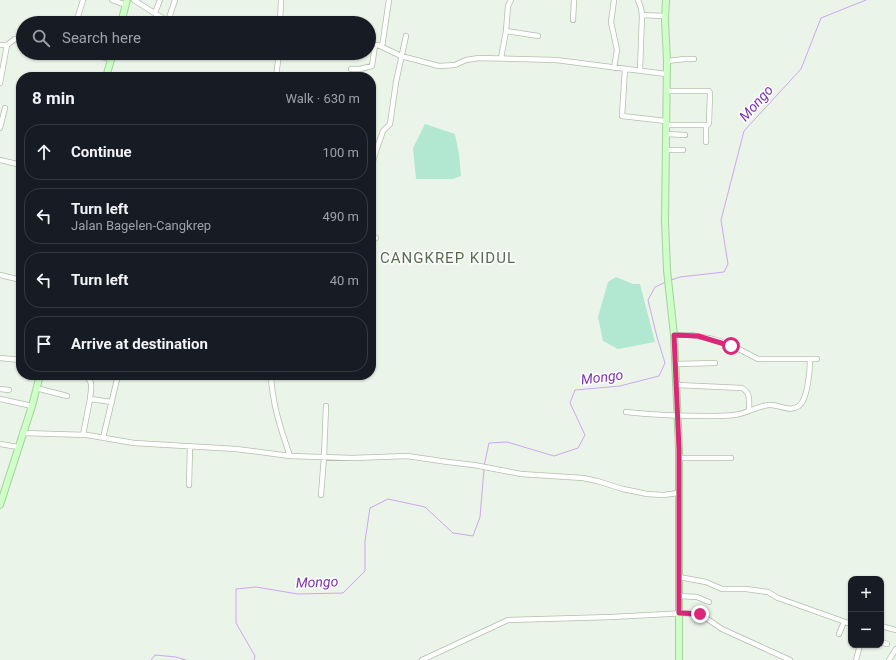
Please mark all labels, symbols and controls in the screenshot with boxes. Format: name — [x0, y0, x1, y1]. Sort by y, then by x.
search box — [16, 16, 376, 60]
icon: search — [30, 27, 52, 49]
text: Search here — [62, 29, 141, 47]
water label: Mongo — [736, 82, 776, 124]
text: 8 min — [32, 88, 75, 108]
text: Walk · 630 m — [285, 91, 360, 106]
icon: ahead — [33, 141, 55, 163]
text: Continue — [71, 143, 132, 161]
text: 100 m — [322, 145, 359, 160]
text: Turn left — [71, 200, 128, 218]
icon: left — [33, 205, 55, 227]
text: 490 m — [322, 209, 359, 224]
text: Jalan Bagelen-Cangkrep — [71, 218, 211, 233]
district label: CANGKREP KIDUL — [380, 249, 516, 267]
icon: left — [33, 269, 55, 291]
text: Turn left — [71, 271, 128, 289]
text: 40 m — [330, 273, 359, 288]
icon: arrive — [33, 333, 55, 355]
text: Arrive at destination — [71, 335, 208, 353]
route start — [722, 337, 740, 355]
water label: Mongo — [580, 366, 624, 388]
water label: Mongo — [295, 573, 339, 591]
map controls — [848, 576, 884, 648]
button: + — [848, 576, 884, 612]
route end — [691, 605, 709, 623]
button: − — [848, 612, 884, 648]

